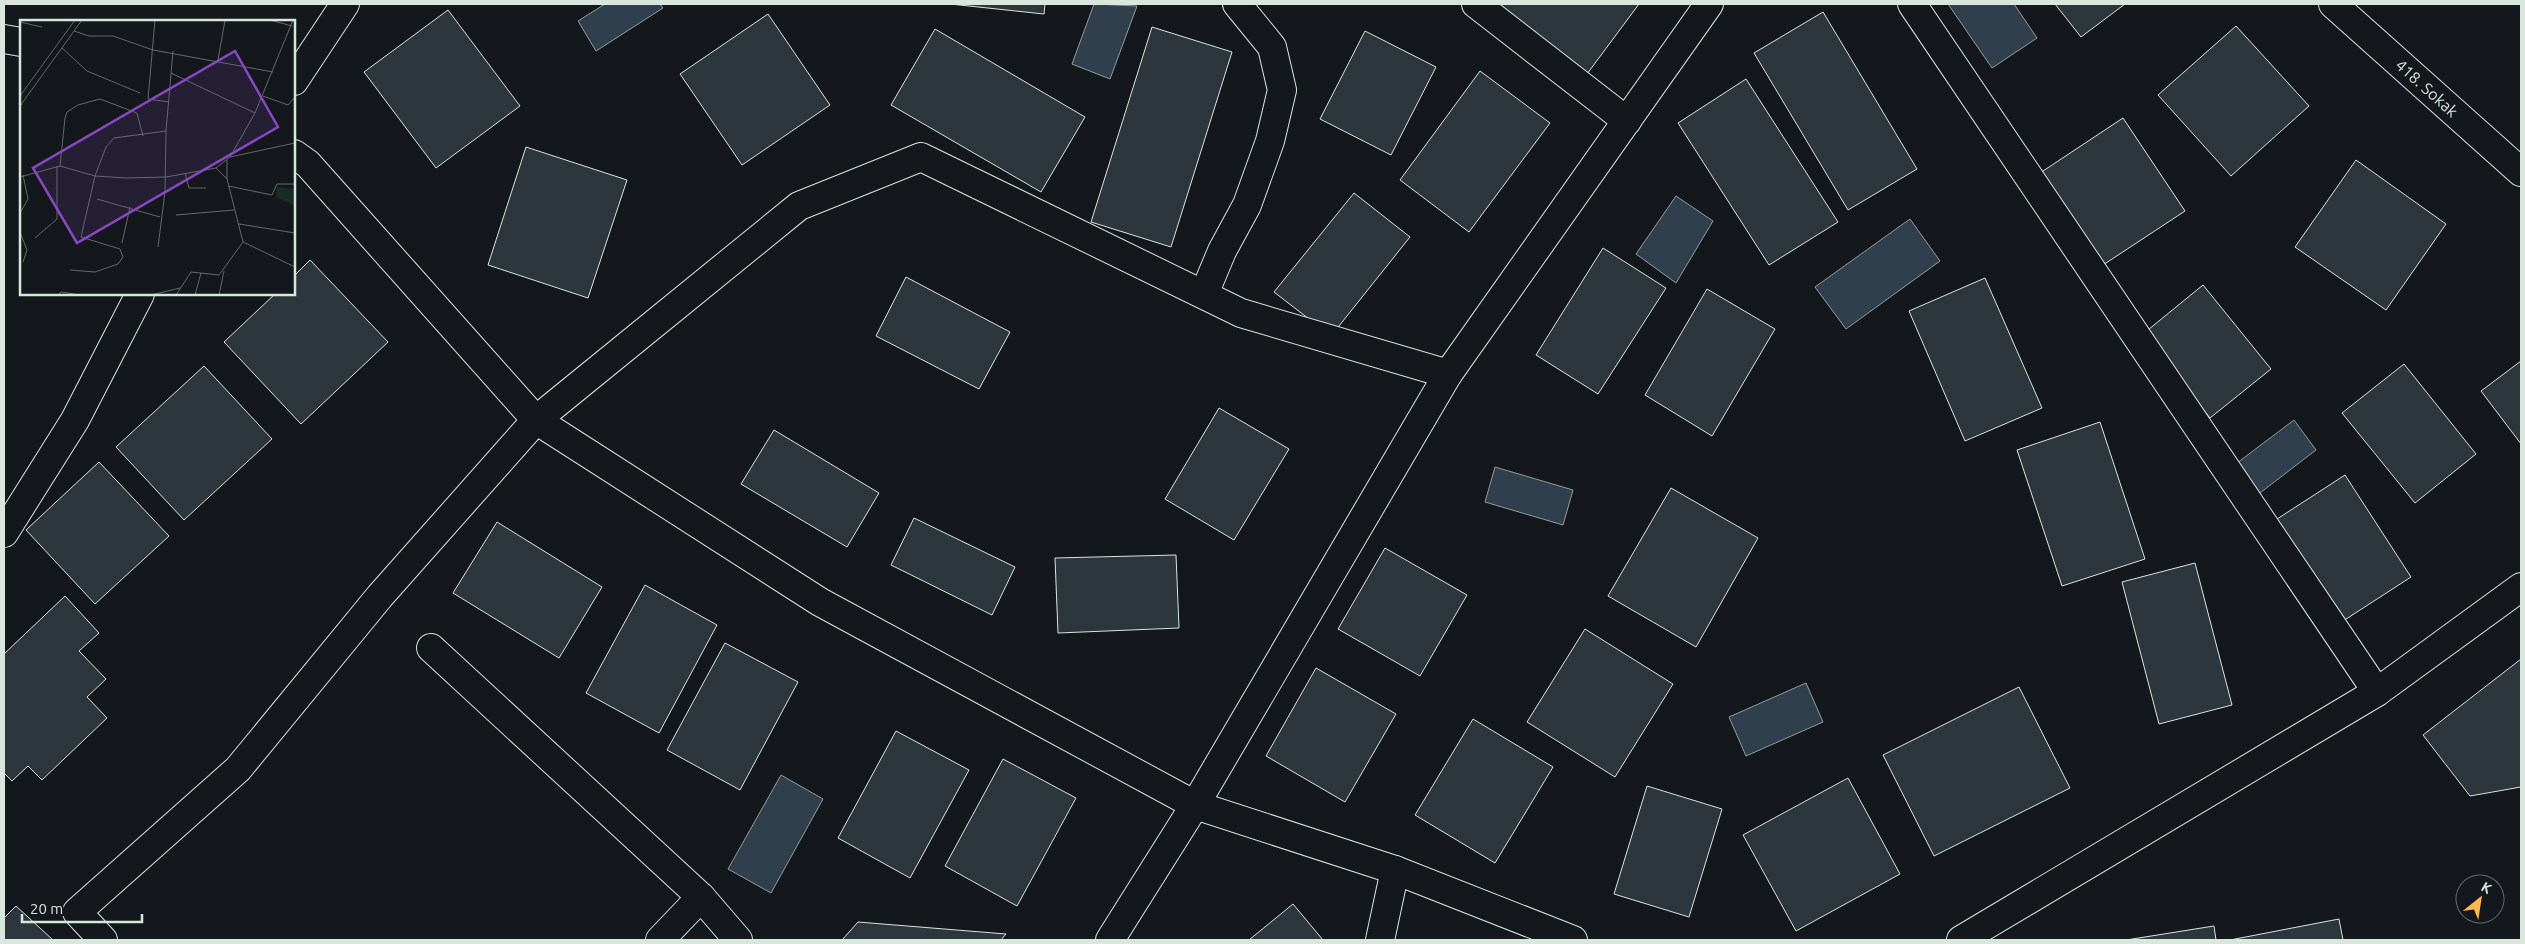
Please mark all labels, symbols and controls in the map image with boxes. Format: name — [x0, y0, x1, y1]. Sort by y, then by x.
inset map — [20, 20, 295, 295]
street label: 418. Sokak — [2392, 56, 2462, 120]
north arrow — [2455, 874, 2505, 924]
text: K — [2478, 878, 2495, 897]
scale bar — [22, 892, 142, 924]
text: 20 m — [30, 900, 63, 917]

